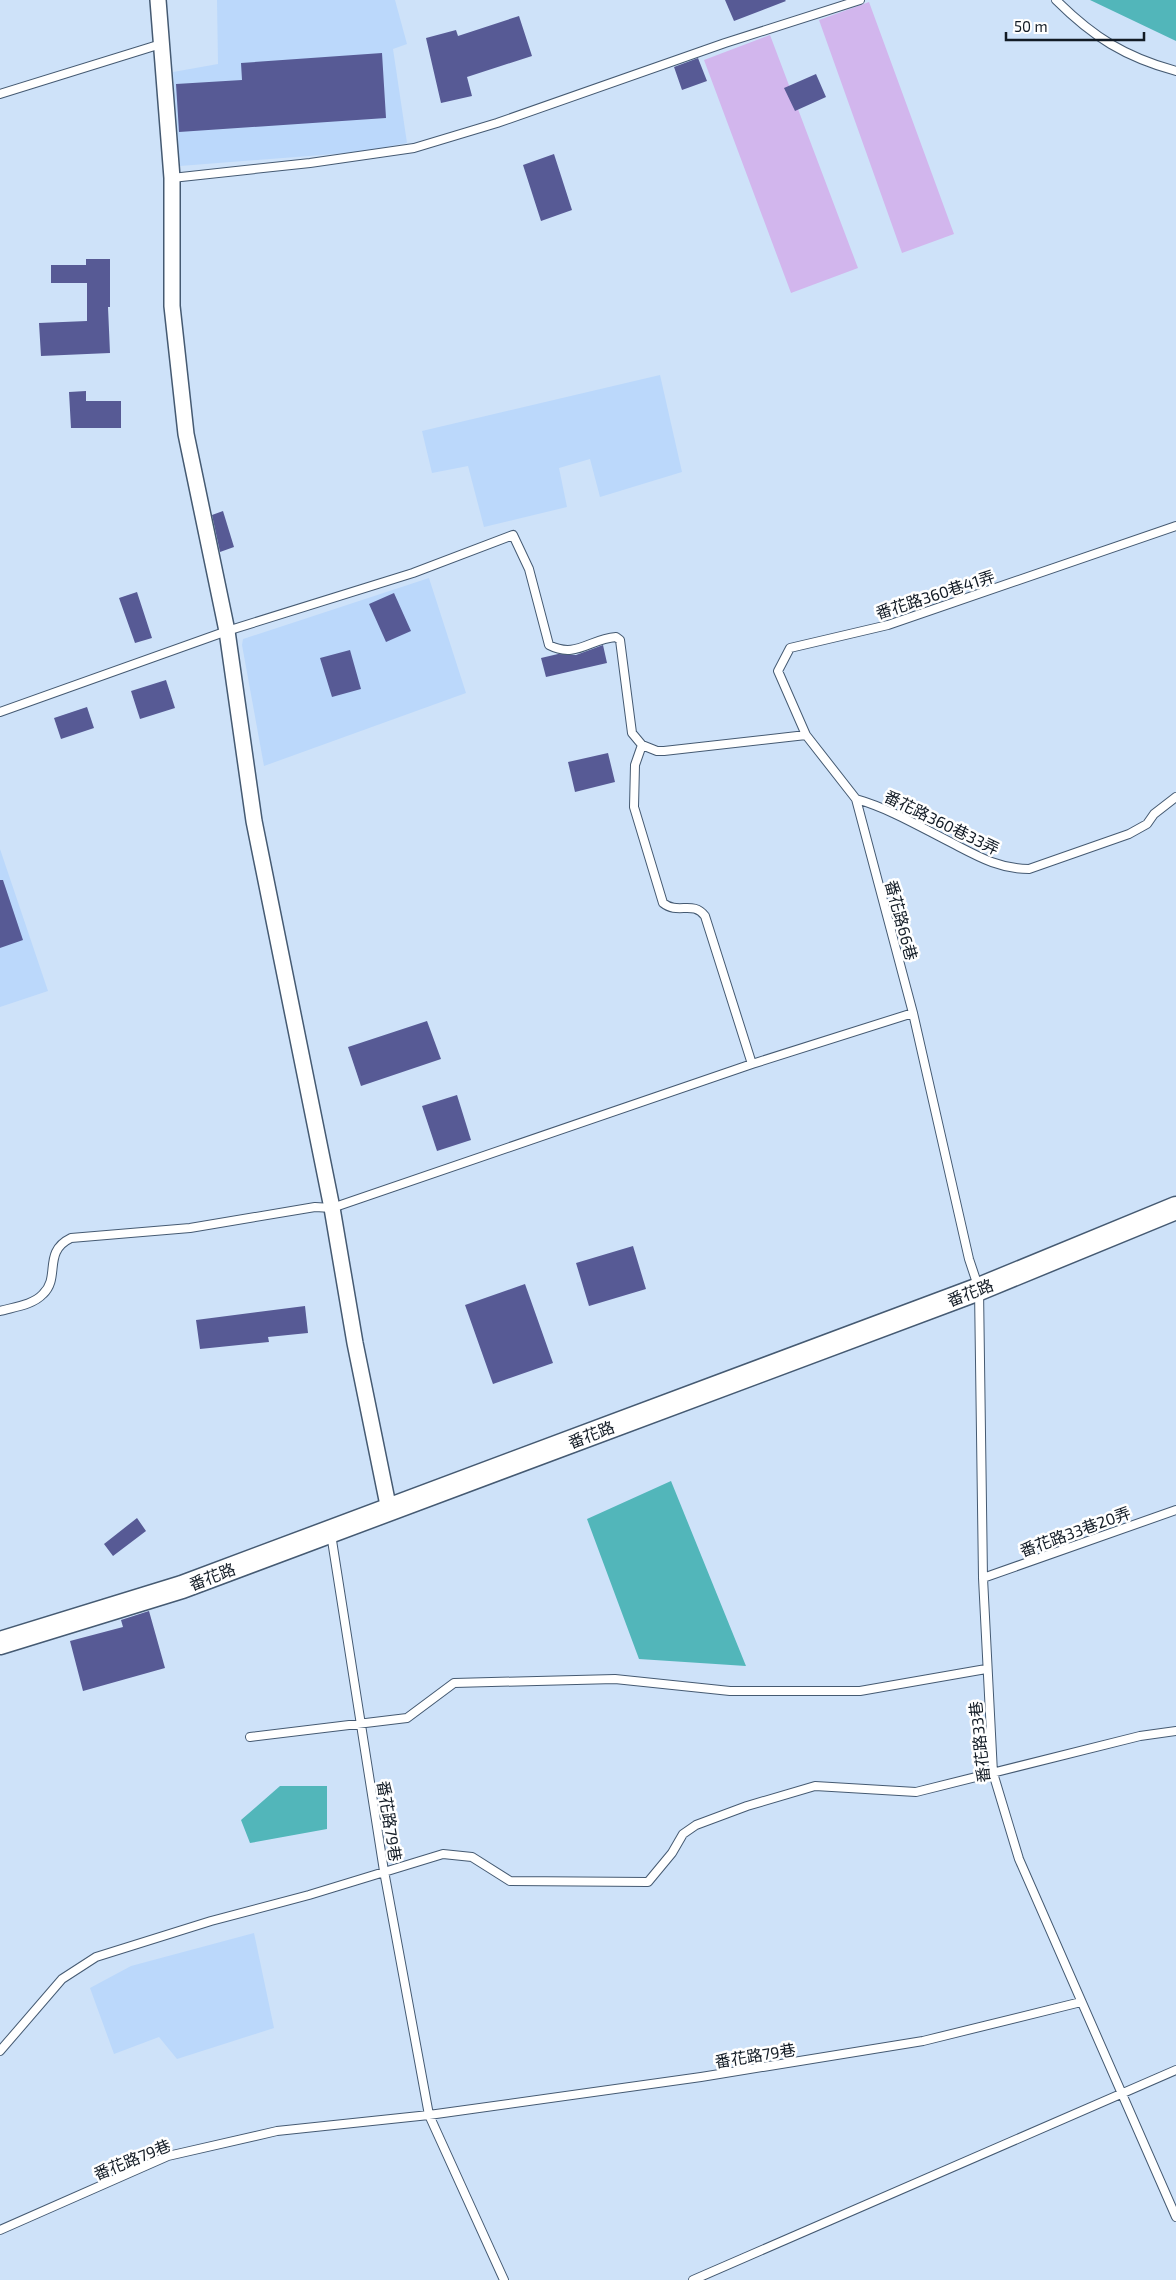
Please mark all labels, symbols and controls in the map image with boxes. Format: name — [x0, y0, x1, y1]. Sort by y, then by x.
scale bar — [1006, 10, 1144, 42]
text: 50 m — [1014, 17, 1048, 35]
street label: 番花路360巷41弄 — [873, 566, 997, 622]
street label: 番花路360巷33弄 — [881, 786, 1003, 858]
street label: 番花路66巷 — [882, 878, 922, 962]
street label: 番花路 — [944, 1275, 996, 1309]
street label: 番花路 — [565, 1417, 617, 1451]
street label: 番花路33巷20弄 — [1017, 1502, 1133, 1560]
street label: 番花路 — [186, 1559, 238, 1593]
street label: 番花路33巷 — [965, 1700, 993, 1784]
street label: 番花路79巷 — [374, 1779, 406, 1863]
street label: 番花路79巷 — [713, 2039, 797, 2071]
street label: 番花路79巷 — [91, 2135, 173, 2183]

